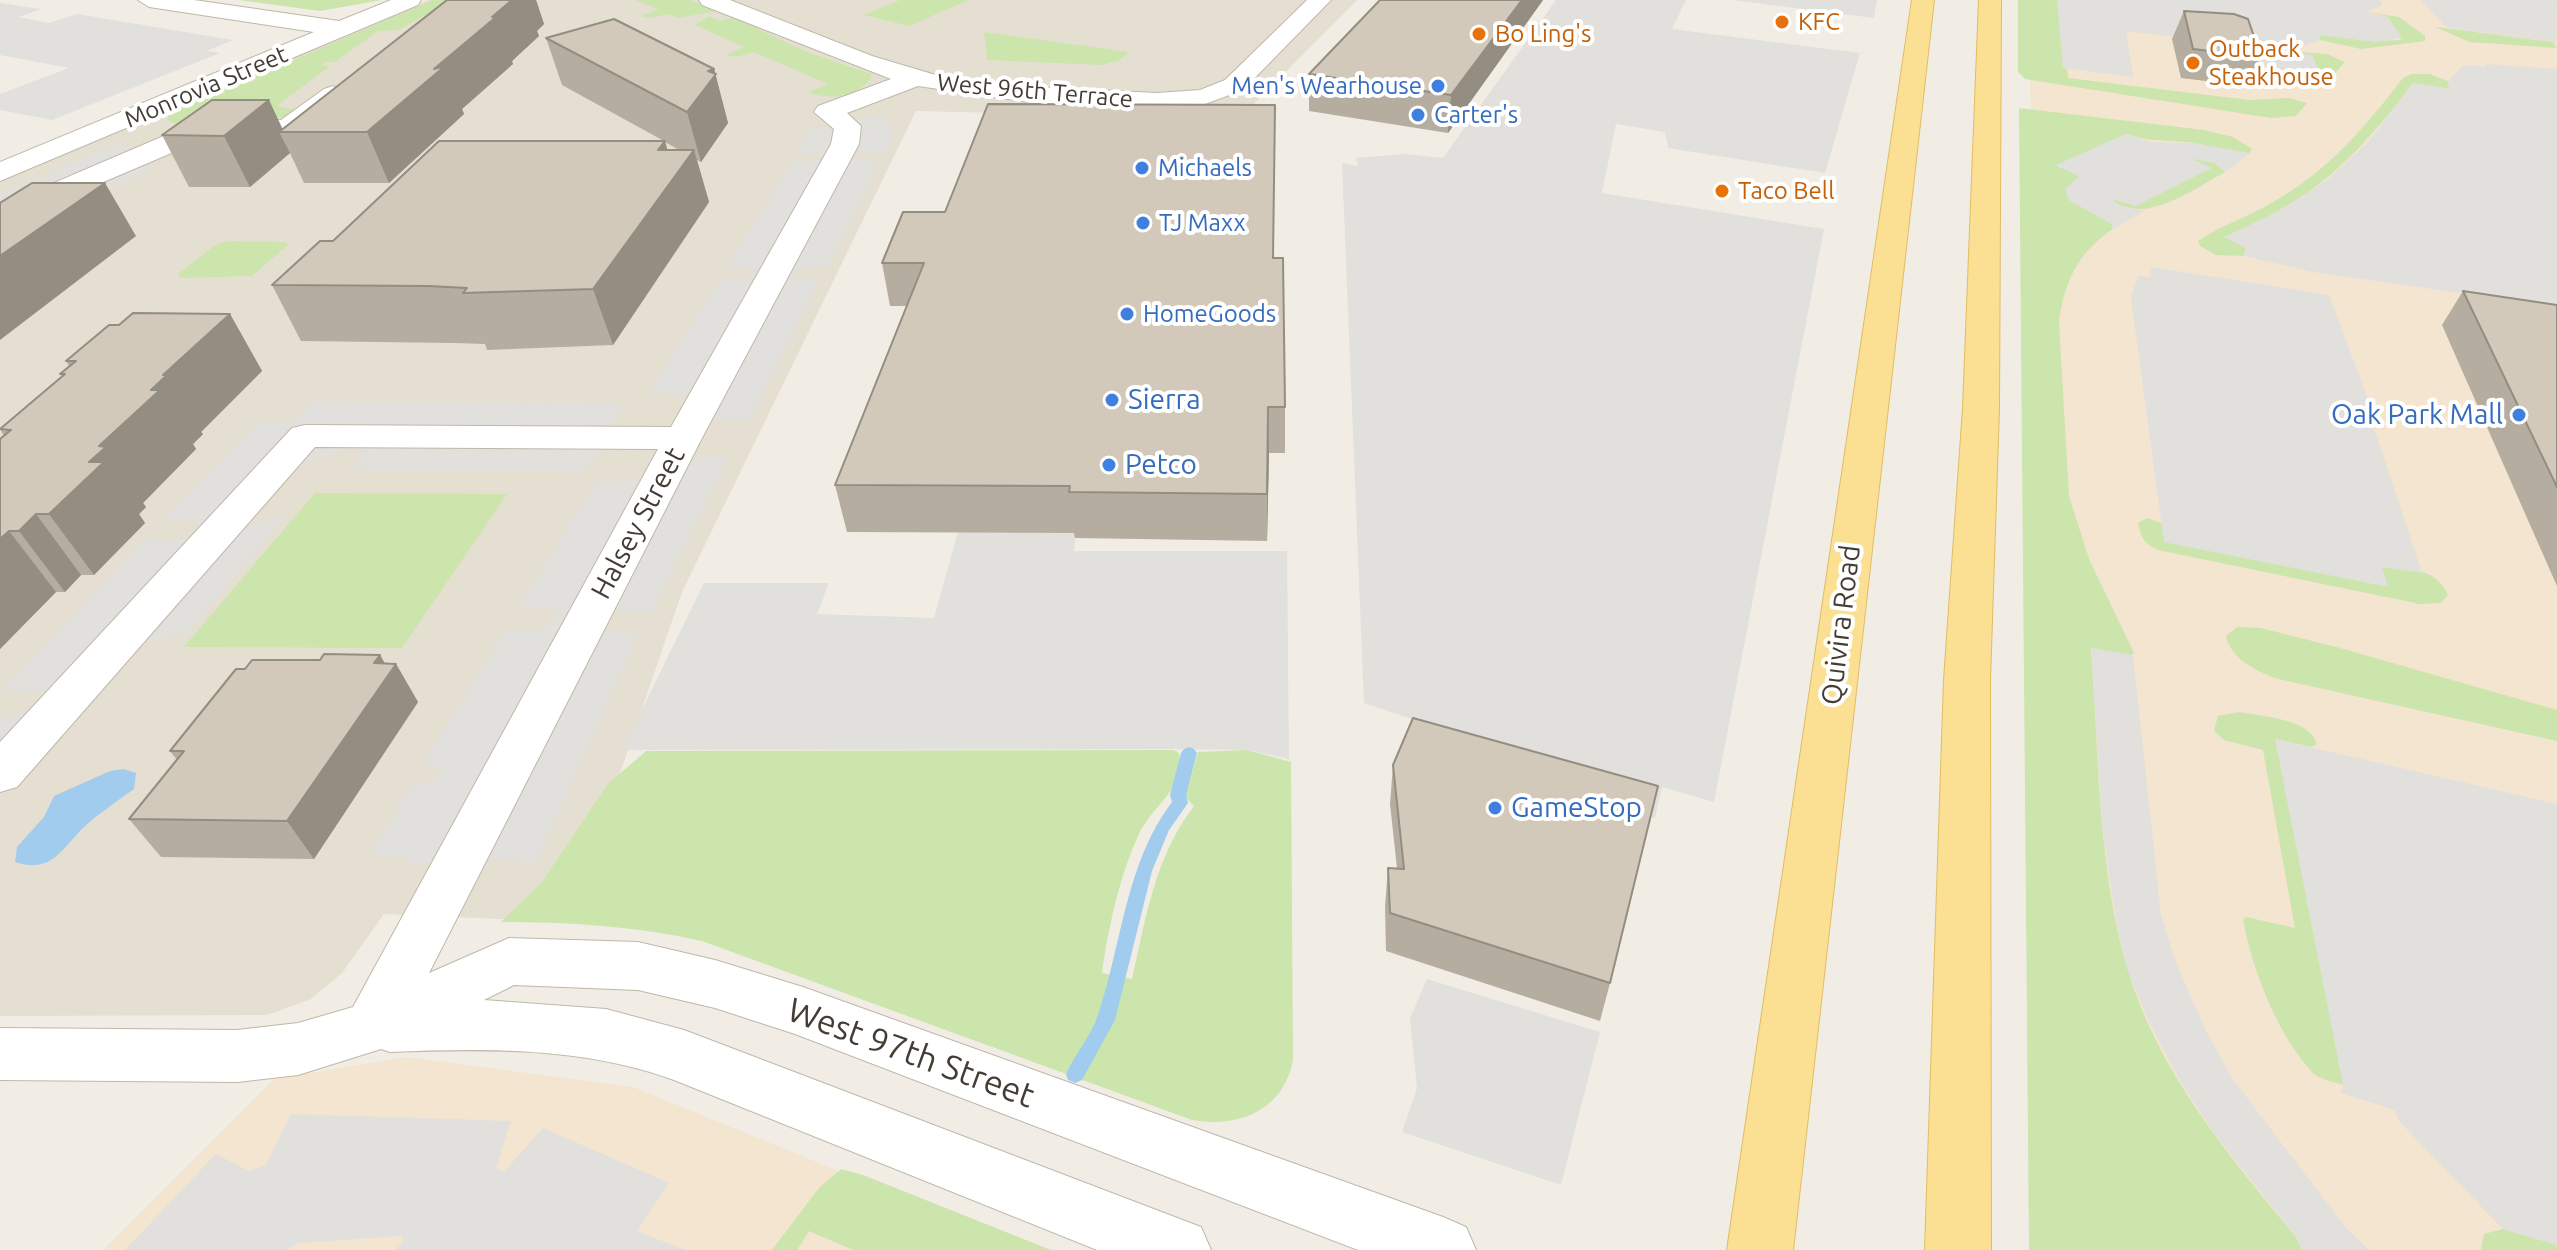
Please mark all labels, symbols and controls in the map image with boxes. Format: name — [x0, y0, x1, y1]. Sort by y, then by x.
place label: KFC — [1798, 8, 1840, 36]
marker: KFC — [1773, 13, 1791, 31]
place label: Bo Ling's — [1495, 20, 1592, 48]
marker: Bo Ling's — [1470, 25, 1488, 43]
place label: Outback Steakhouse — [2209, 35, 2334, 91]
street label: Monrovia Street — [120, 40, 292, 134]
marker: Outback Steakhouse — [2184, 54, 2202, 72]
street label: West 96th Terrace — [936, 68, 1134, 114]
place label: Men's Wearhouse — [1231, 72, 1422, 100]
marker: Men's Wearhouse — [1429, 77, 1447, 95]
place label: Carter's — [1434, 101, 1518, 129]
marker: Carter's — [1409, 106, 1427, 124]
place label: Michaels — [1158, 154, 1252, 182]
marker: Michaels — [1133, 159, 1151, 177]
place label: Taco Bell — [1738, 177, 1834, 205]
marker: Taco Bell — [1713, 182, 1731, 200]
place label: TJ Maxx — [1159, 209, 1246, 237]
marker: TJ Maxx — [1134, 214, 1152, 232]
place label: HomeGoods — [1143, 300, 1276, 328]
marker: HomeGoods — [1118, 305, 1136, 323]
place label: Sierra — [1128, 383, 1201, 417]
marker: Sierra — [1103, 391, 1121, 409]
place label: Oak Park Mall — [2331, 398, 2503, 432]
marker: Oak Park Mall — [2510, 406, 2528, 424]
street label: Halsey Street — [584, 441, 692, 605]
place label: Petco — [1125, 448, 1197, 482]
marker: Petco — [1100, 456, 1118, 474]
street label: Quivira Road — [1815, 543, 1867, 707]
place label: GameStop — [1511, 791, 1642, 825]
marker: GameStop — [1486, 799, 1504, 817]
street label: West 97th Street — [782, 989, 1040, 1117]

